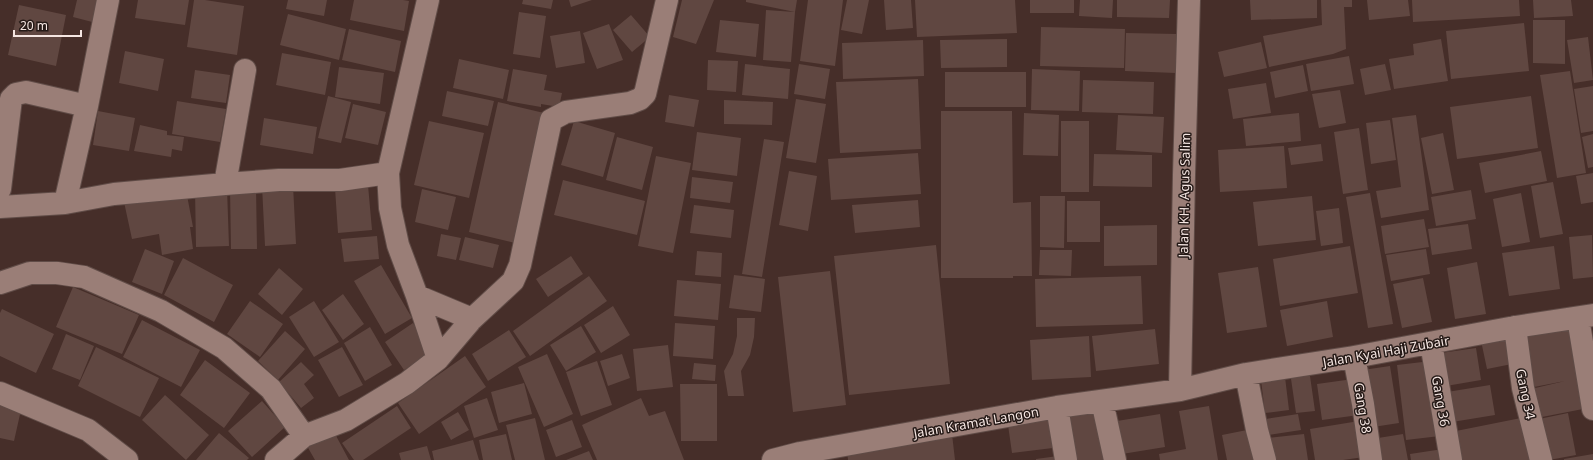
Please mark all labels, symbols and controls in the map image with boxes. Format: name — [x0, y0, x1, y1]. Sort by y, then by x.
scale bar — [14, 12, 81, 38]
text: 20 m — [20, 17, 48, 34]
street label: Jalan KH. Agus Salim — [1174, 133, 1194, 259]
street label: Jalan Kyai Haji Zubair — [1319, 331, 1451, 371]
street label: Gang 34 — [1512, 367, 1540, 421]
street label: Gang 36 — [1428, 374, 1454, 428]
street label: Gang 38 — [1350, 381, 1376, 435]
street label: Jalan Kramat Langon — [910, 402, 1040, 442]

